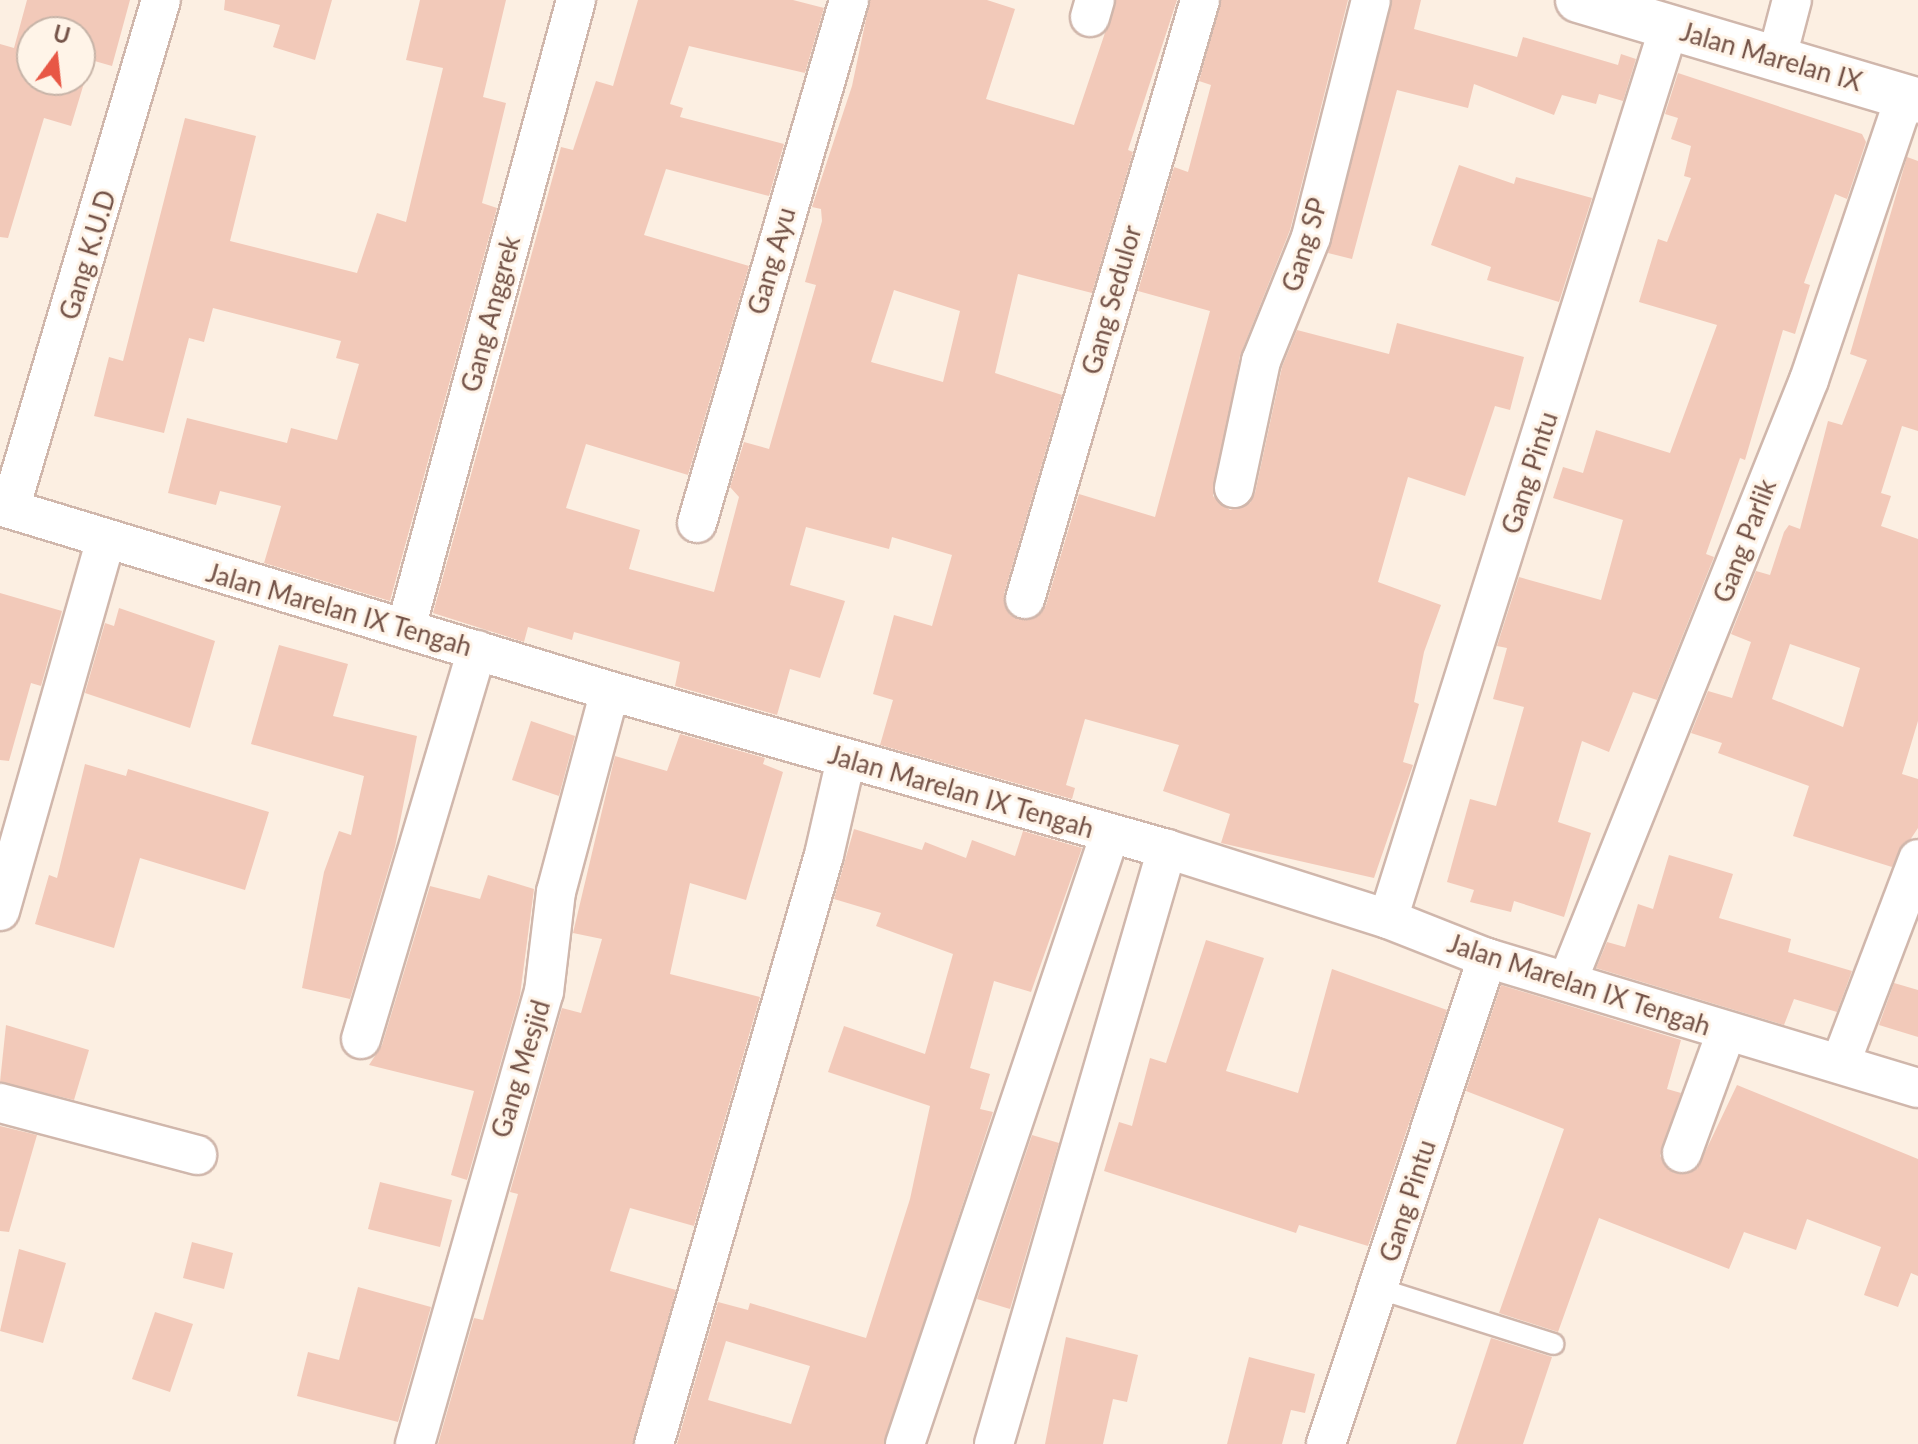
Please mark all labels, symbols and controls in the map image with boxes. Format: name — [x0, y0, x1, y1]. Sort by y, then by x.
north arrow — [16, 16, 96, 96]
street label: Jalan Marelan IX — [1677, 16, 1865, 98]
text: U — [50, 19, 73, 49]
street label: Gang K.U.D — [54, 186, 122, 324]
street label: Gang SP — [1276, 194, 1334, 296]
street label: Gang Ayu — [742, 203, 802, 319]
street label: Gang Sedulor — [1076, 222, 1148, 378]
street label: Gang Anggrek — [455, 232, 527, 396]
street label: Gang Pintu — [1496, 408, 1564, 538]
street label: Gang Parlik — [1707, 475, 1783, 607]
street label: Jalan Marelan IX Tengah — [202, 557, 476, 663]
street label: Jalan Marelan IX Tengah — [824, 739, 1098, 845]
street label: Jalan Marelan IX Tengah — [1443, 928, 1715, 1042]
street label: Gang Mesjid — [485, 996, 557, 1142]
street label: Gang Pintu — [1374, 1136, 1442, 1266]

